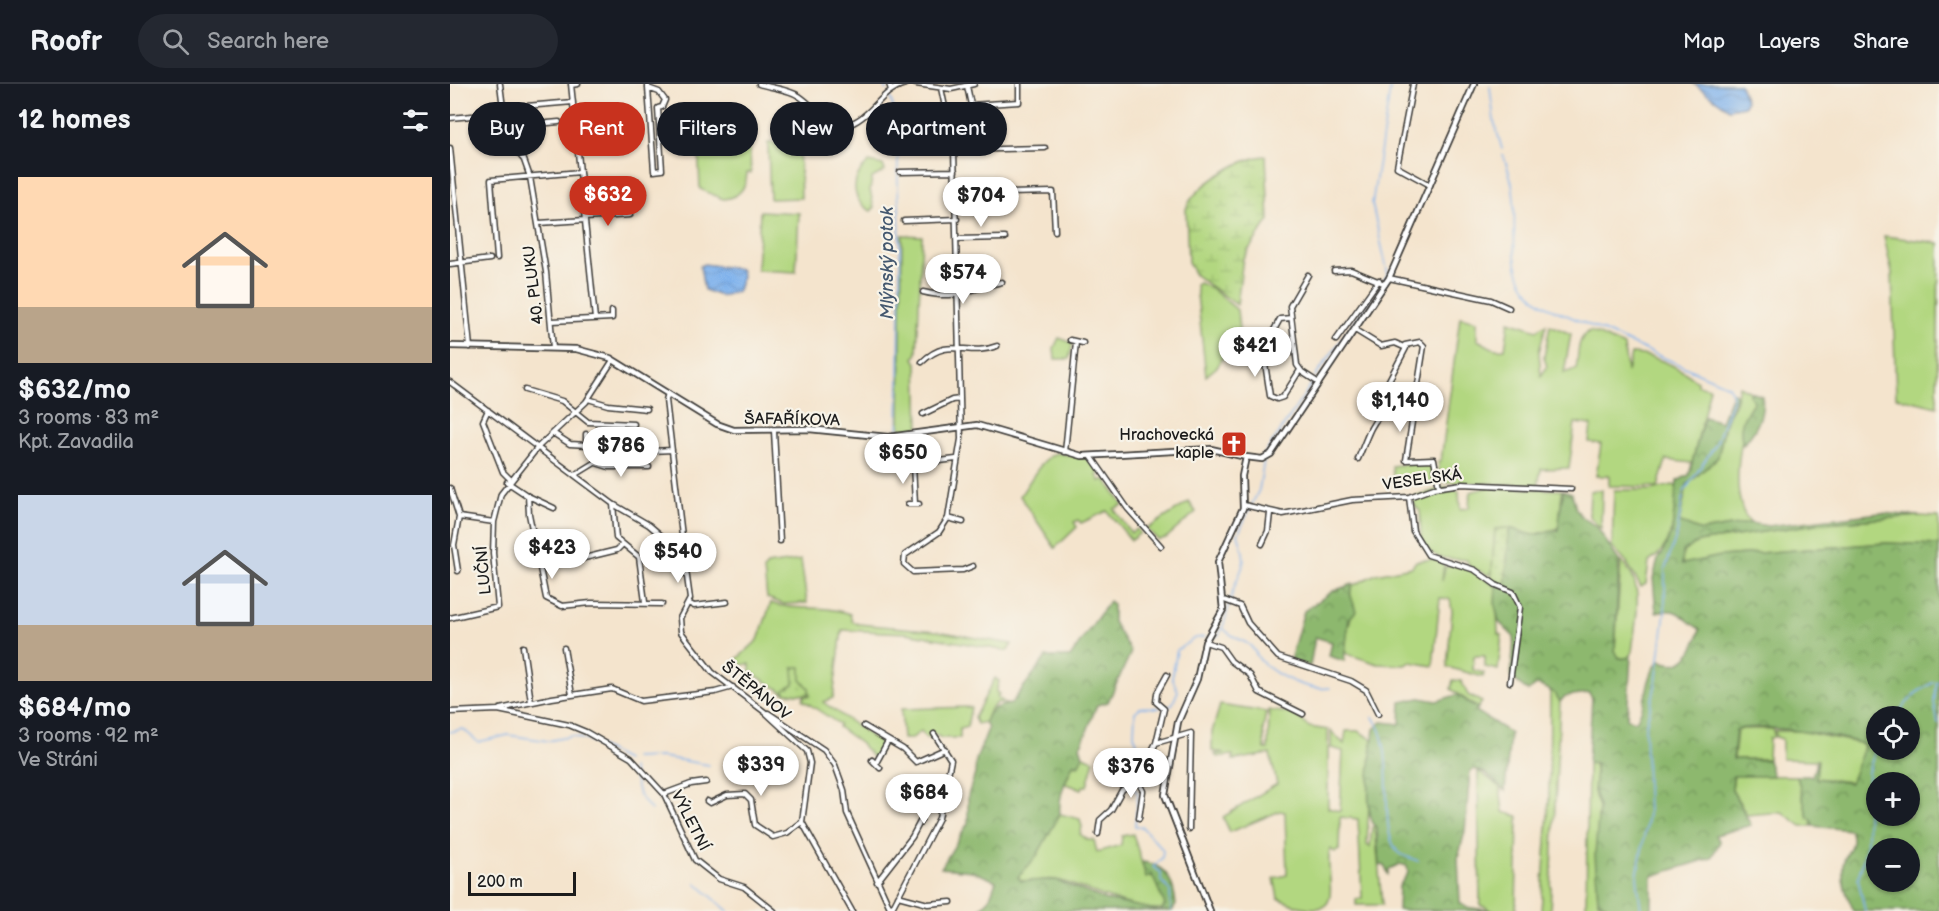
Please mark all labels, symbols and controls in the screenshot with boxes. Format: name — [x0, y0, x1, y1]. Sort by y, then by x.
search box — [138, 14, 558, 68]
text: Roofr — [30, 25, 102, 58]
icon: search — [159, 25, 192, 58]
text: Search here — [207, 28, 329, 55]
text: Map — [1683, 29, 1725, 54]
text: Layers — [1758, 29, 1820, 54]
text: Share — [1853, 29, 1909, 54]
chip: Buy — [468, 102, 546, 156]
chip: Rent — [558, 102, 645, 156]
chip: Filters — [657, 102, 758, 156]
chip: New — [770, 102, 854, 156]
chip: Apartment — [866, 102, 1007, 156]
icon: filters — [399, 104, 432, 137]
text: 12 homes — [18, 105, 130, 136]
pin: $632 — [572, 176, 644, 227]
pin: $704 — [945, 177, 1017, 228]
text: $632 — [584, 183, 632, 207]
text: $704 — [957, 184, 1005, 208]
water label: Mlýnský potok — [877, 205, 898, 319]
icon: home — [171, 216, 279, 324]
street label: 40. PLUKU — [520, 244, 548, 326]
pin: $574 — [927, 254, 999, 305]
text: $574 — [939, 261, 987, 285]
pin: $421 — [1219, 327, 1291, 378]
text: $421 — [1233, 334, 1277, 358]
text: $632/mo — [18, 375, 131, 406]
pin: $1,140 — [1351, 382, 1449, 433]
text: $1,140 — [1371, 389, 1429, 413]
text: 3 rooms · 83 m² — [18, 406, 159, 430]
street label: ŠAFAŘÍKOVA — [744, 408, 840, 430]
place label: Hrachovecká kaple — [1119, 426, 1215, 463]
pin: $786 — [585, 427, 657, 478]
church icon: Hrachovecká kaple — [1219, 429, 1249, 459]
text: Kpt. Zavadila — [18, 430, 134, 454]
text: $786 — [597, 434, 645, 458]
pin: $650 — [867, 434, 939, 485]
text: $650 — [878, 441, 928, 465]
street label: VESELSKÁ — [1381, 463, 1463, 495]
pin: $423 — [516, 529, 588, 580]
pin: $540 — [642, 533, 714, 584]
icon: home — [171, 534, 279, 642]
text: $423 — [528, 536, 576, 560]
text: $540 — [654, 540, 702, 564]
street label: LUČNÍ — [470, 545, 496, 596]
street label: ŠTĚPÁNOV — [718, 656, 796, 725]
text: $684/mo — [18, 693, 131, 724]
map controls — [1866, 706, 1920, 892]
button: locate — [1866, 706, 1920, 760]
text: 3 rooms · 92 m² — [18, 724, 159, 748]
pin: $339 — [725, 746, 797, 797]
text: Ve Stráni — [18, 748, 98, 772]
pin: $376 — [1095, 748, 1167, 799]
text: $339 — [737, 753, 785, 777]
text: $376 — [1107, 755, 1155, 779]
button: + — [1866, 772, 1920, 826]
pin: $684 — [888, 774, 960, 825]
text: $684 — [899, 781, 949, 805]
street label: VÝLETNÍ — [667, 787, 715, 855]
button: − — [1866, 838, 1920, 892]
scale bar — [468, 869, 576, 896]
text: 200 m — [477, 873, 523, 892]

